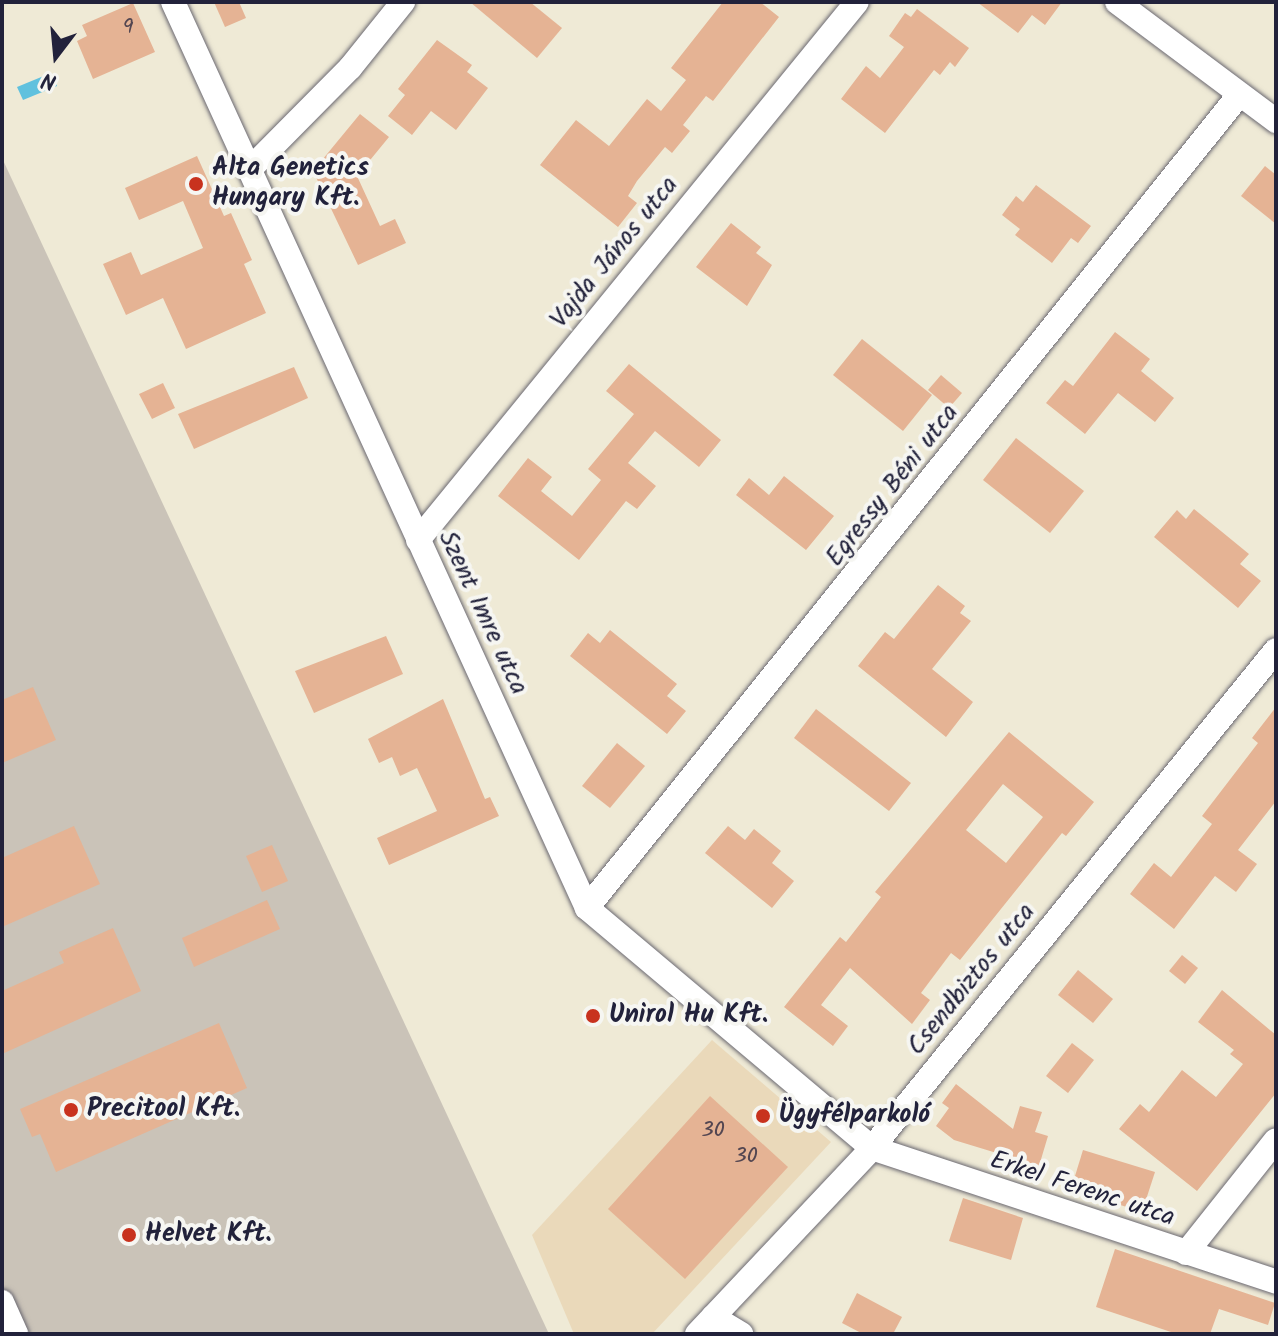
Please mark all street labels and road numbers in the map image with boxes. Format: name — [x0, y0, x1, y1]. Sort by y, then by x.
street label: Vajda János utca — [544, 171, 686, 335]
street label: Egressy Béni utca — [820, 399, 966, 573]
street label: Szent Imre utca — [430, 526, 534, 700]
street label: Csendbiztos utca — [901, 898, 1043, 1062]
street label: Erkel Ferenc utca — [986, 1145, 1178, 1235]

